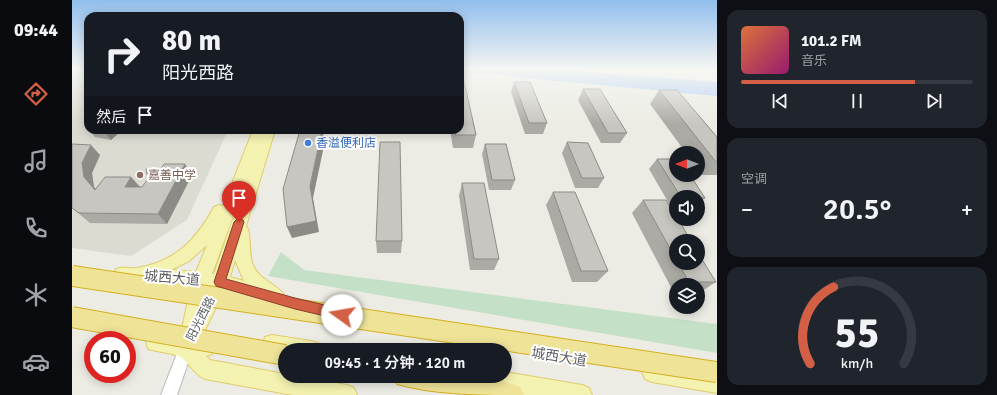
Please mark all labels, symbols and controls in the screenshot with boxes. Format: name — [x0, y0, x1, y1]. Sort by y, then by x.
text: 09:44 — [14, 19, 58, 41]
text: 80 m — [162, 24, 221, 58]
icon: right — [96, 28, 148, 80]
text: 101.2 FM — [801, 32, 862, 50]
text: 音乐 — [801, 53, 827, 69]
text: 阳光西路 — [162, 62, 234, 84]
icon: directions — [22, 80, 50, 108]
icon: previous — [769, 90, 791, 112]
icon: pause — [846, 90, 868, 112]
icon: next — [923, 90, 945, 112]
icon: arrive — [134, 104, 156, 126]
text: 然后 — [96, 108, 126, 126]
place label: 香溢便利店 — [316, 136, 376, 151]
marker: 香溢便利店 — [303, 138, 313, 148]
north arrow — [669, 146, 705, 182]
map controls — [669, 146, 705, 314]
icon: music — [22, 147, 50, 175]
place label: 嘉善中学 — [148, 168, 196, 183]
marker: 嘉善中学 — [135, 170, 145, 180]
text: 空调 — [741, 171, 767, 187]
pin — [222, 181, 256, 222]
icon: arrive — [228, 187, 250, 209]
button: sound — [669, 190, 705, 226]
text: 20.5° — [823, 191, 891, 228]
text: − — [741, 196, 753, 223]
text: + — [961, 196, 973, 223]
icon: phone — [22, 214, 50, 242]
button: search — [669, 234, 705, 270]
street label: 城西大道 — [143, 267, 201, 289]
button: layers — [669, 278, 705, 314]
icon: climate — [22, 281, 50, 309]
street label: 阳光西路 — [183, 294, 219, 344]
position arrow — [321, 294, 363, 336]
text: 55 — [835, 308, 879, 359]
speed limit sign: 60 — [84, 331, 136, 383]
street label: 城西大道 — [530, 344, 588, 370]
icon: car — [22, 348, 50, 376]
text: 09:45 · 1 分钟 · 120 m — [325, 354, 465, 372]
text: km/h — [841, 354, 873, 371]

